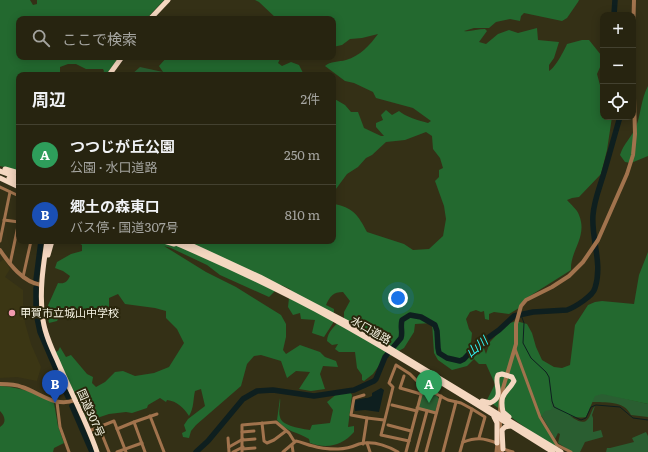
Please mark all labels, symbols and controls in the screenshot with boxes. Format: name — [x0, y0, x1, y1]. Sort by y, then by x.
map controls — [600, 12, 636, 120]
button: + — [600, 12, 636, 48]
search box — [16, 16, 336, 60]
icon: search — [30, 27, 52, 49]
text: ここで検索 — [62, 27, 137, 50]
button: − — [600, 48, 636, 84]
button: locate — [600, 84, 636, 120]
text: 周辺 — [32, 86, 66, 111]
text: 2件 — [300, 89, 320, 108]
text: つつじが丘公園 — [70, 134, 175, 157]
text: A — [40, 145, 50, 164]
text: 250 m — [284, 145, 320, 164]
text: 公園 · 水口道路 — [70, 157, 158, 176]
text: 郷土の森東口 — [70, 194, 160, 217]
text: B — [41, 205, 49, 224]
text: 810 m — [285, 205, 320, 224]
text: バス停 · 国道307号 — [70, 217, 179, 236]
your location — [388, 288, 408, 308]
place label: 甲賀市立城山中学校 — [20, 304, 119, 320]
marker: 甲賀市立城山中学校 — [7, 308, 17, 318]
street label: 水口道路 — [348, 311, 395, 347]
water label: 山川 — [461, 330, 493, 361]
pin: B — [42, 370, 68, 403]
pin: A — [416, 370, 442, 403]
street label: 国道307号 — [74, 386, 110, 439]

